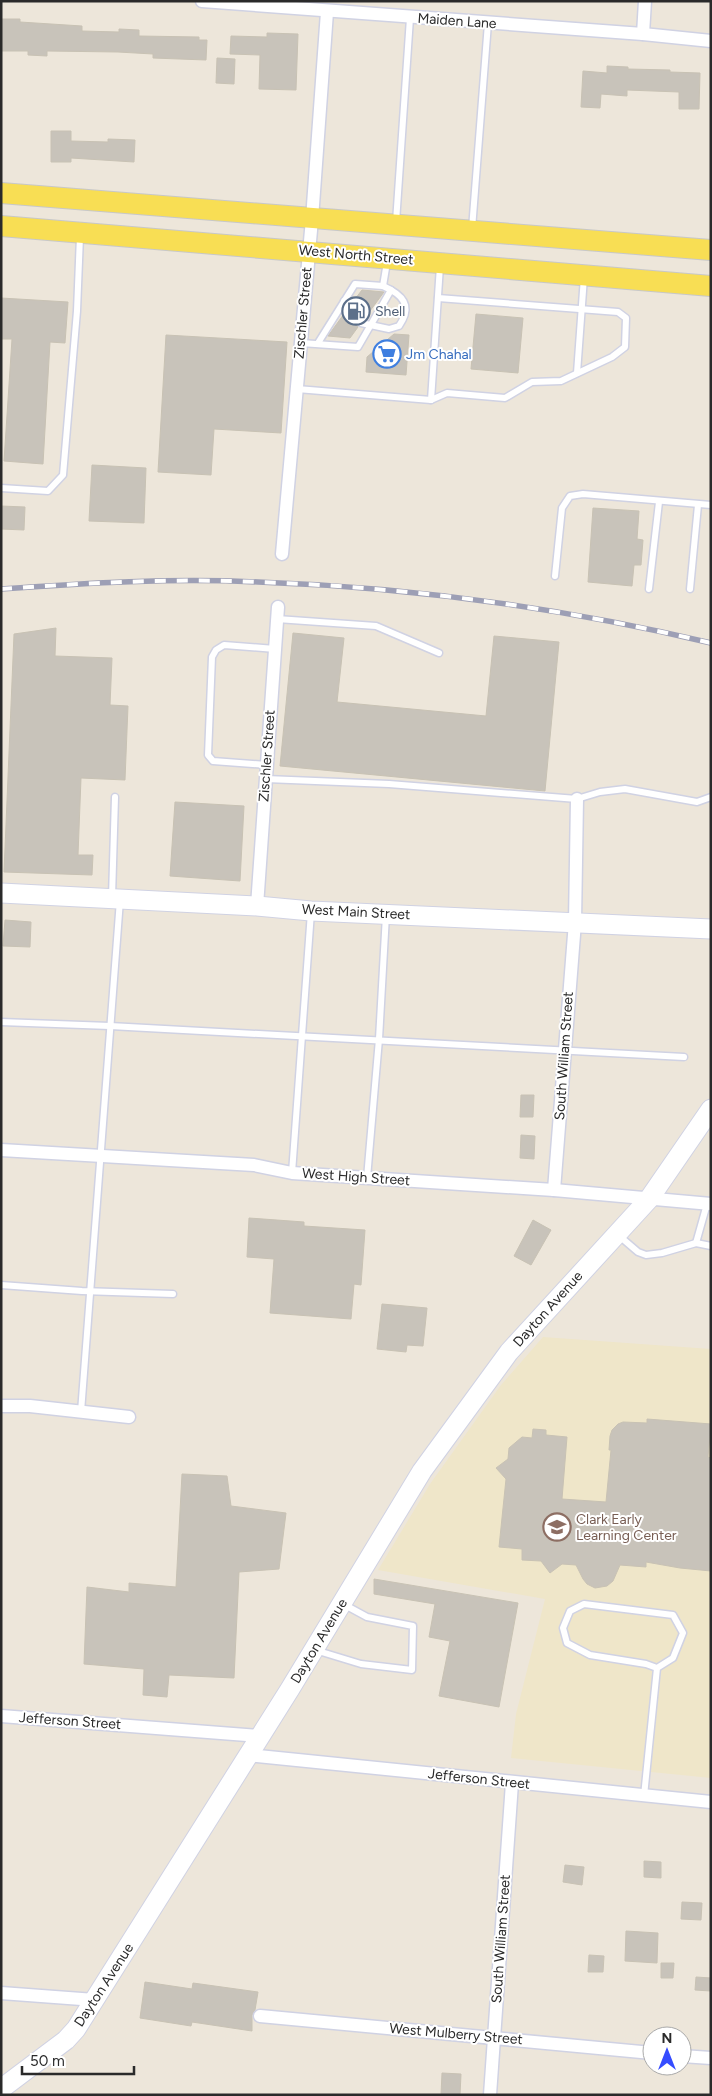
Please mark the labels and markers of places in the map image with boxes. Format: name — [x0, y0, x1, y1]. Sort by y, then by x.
fuel station icon: Shell — [341, 296, 371, 326]
place label: Shell — [375, 303, 405, 320]
supermarket icon: Jm Chahal — [372, 339, 402, 369]
place label: Jm Chahal — [406, 346, 472, 363]
place label: Clark Early Learning Center — [576, 1511, 677, 1544]
school or university icon: Clark Early Learning Center — [542, 1512, 572, 1542]

